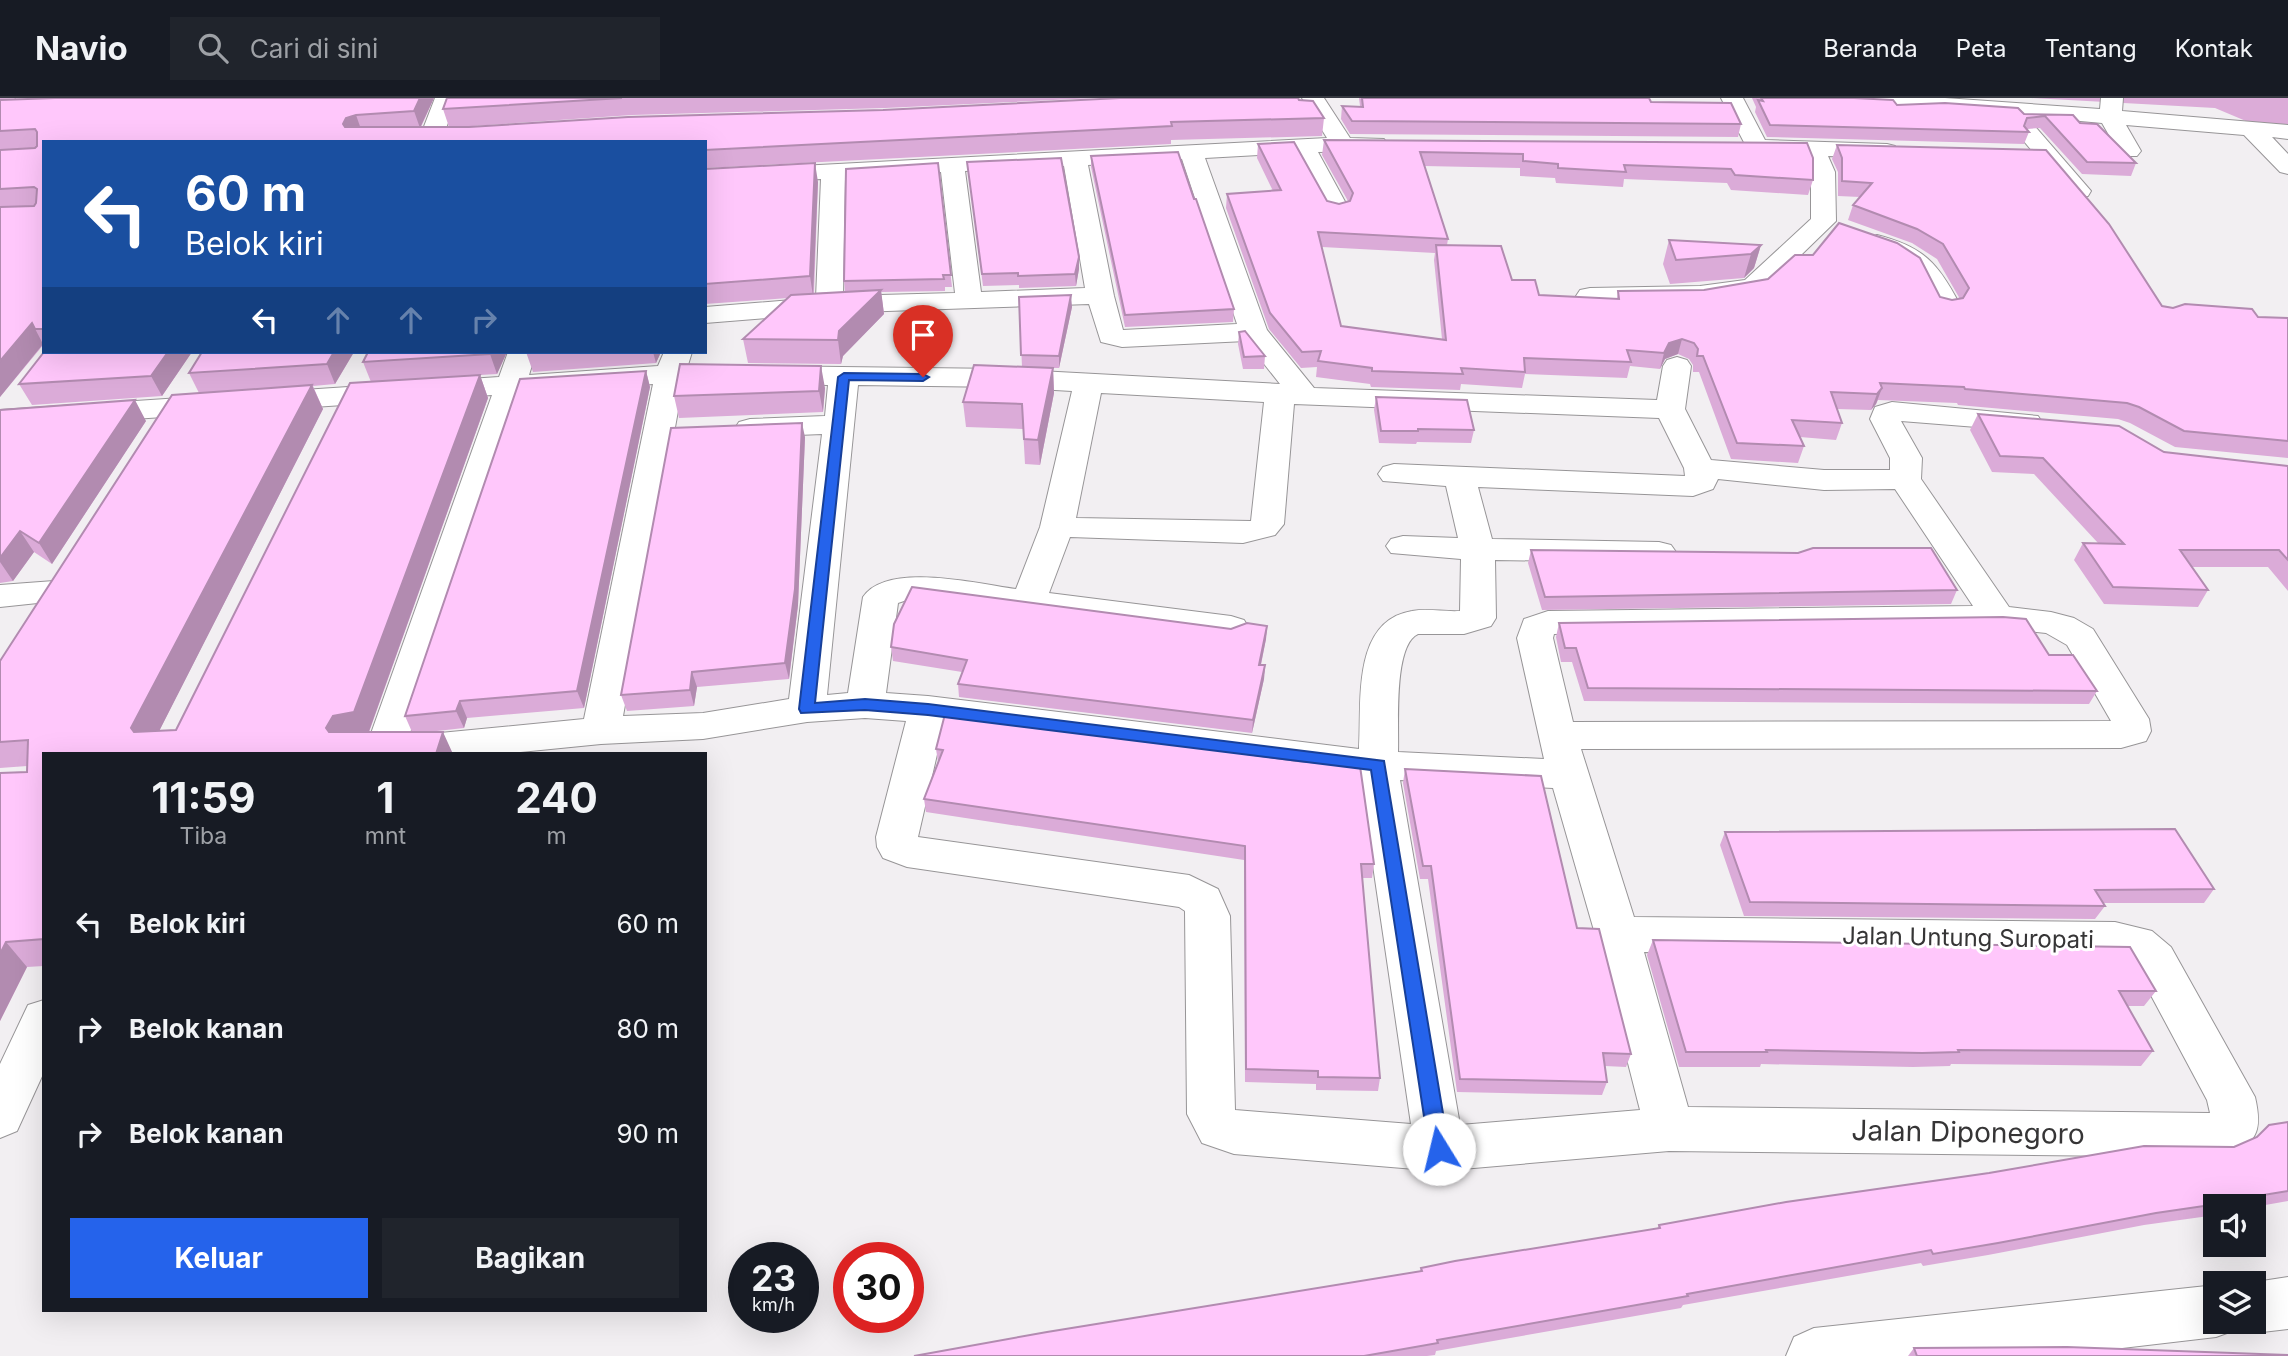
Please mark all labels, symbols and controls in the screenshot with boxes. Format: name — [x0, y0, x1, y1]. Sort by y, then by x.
search box — [170, 17, 660, 80]
text: Navio — [35, 28, 128, 68]
icon: search — [194, 29, 232, 67]
text: Cari di sini — [250, 33, 378, 64]
text: Beranda — [1823, 34, 1918, 63]
text: Peta — [1956, 34, 2006, 63]
text: Tentang — [2044, 34, 2137, 63]
text: Kontak — [2175, 34, 2253, 63]
text: 60 m — [185, 164, 306, 223]
icon: left — [70, 168, 161, 259]
text: Belok kiri — [185, 224, 324, 263]
icon: left — [246, 301, 284, 339]
icon: ahead — [319, 301, 357, 339]
icon: ahead — [392, 301, 430, 339]
icon: right — [465, 301, 503, 339]
pin — [893, 305, 953, 377]
icon: arrive — [904, 316, 942, 354]
text: 11:59 — [151, 772, 256, 823]
text: 1 — [376, 772, 394, 823]
text: 240 — [515, 772, 598, 823]
text: Tiba — [180, 822, 227, 850]
text: mnt — [365, 822, 406, 850]
text: m — [546, 822, 567, 850]
icon: left — [70, 905, 108, 943]
text: Belok kiri — [129, 908, 246, 939]
text: 60 m — [616, 908, 679, 939]
street label: Jalan Untung Suropati — [1842, 921, 2094, 954]
icon: right — [70, 1010, 108, 1048]
text: Belok kanan — [129, 1013, 284, 1044]
text: 80 m — [616, 1013, 679, 1044]
position arrow — [1402, 1112, 1476, 1186]
street label: Jalan Diponegoro — [1851, 1113, 2085, 1151]
icon: right — [70, 1115, 108, 1153]
text: Belok kanan — [129, 1118, 284, 1149]
text: 90 m — [616, 1118, 679, 1149]
map controls — [2203, 1194, 2266, 1334]
button: sound — [2203, 1194, 2266, 1257]
button: Keluar — [70, 1218, 368, 1298]
button: Bagikan — [382, 1218, 679, 1298]
speed limit sign: 30 — [833, 1242, 924, 1333]
text: 23 — [751, 1257, 796, 1299]
button: layers — [2203, 1271, 2266, 1334]
text: km/h — [752, 1294, 795, 1315]

